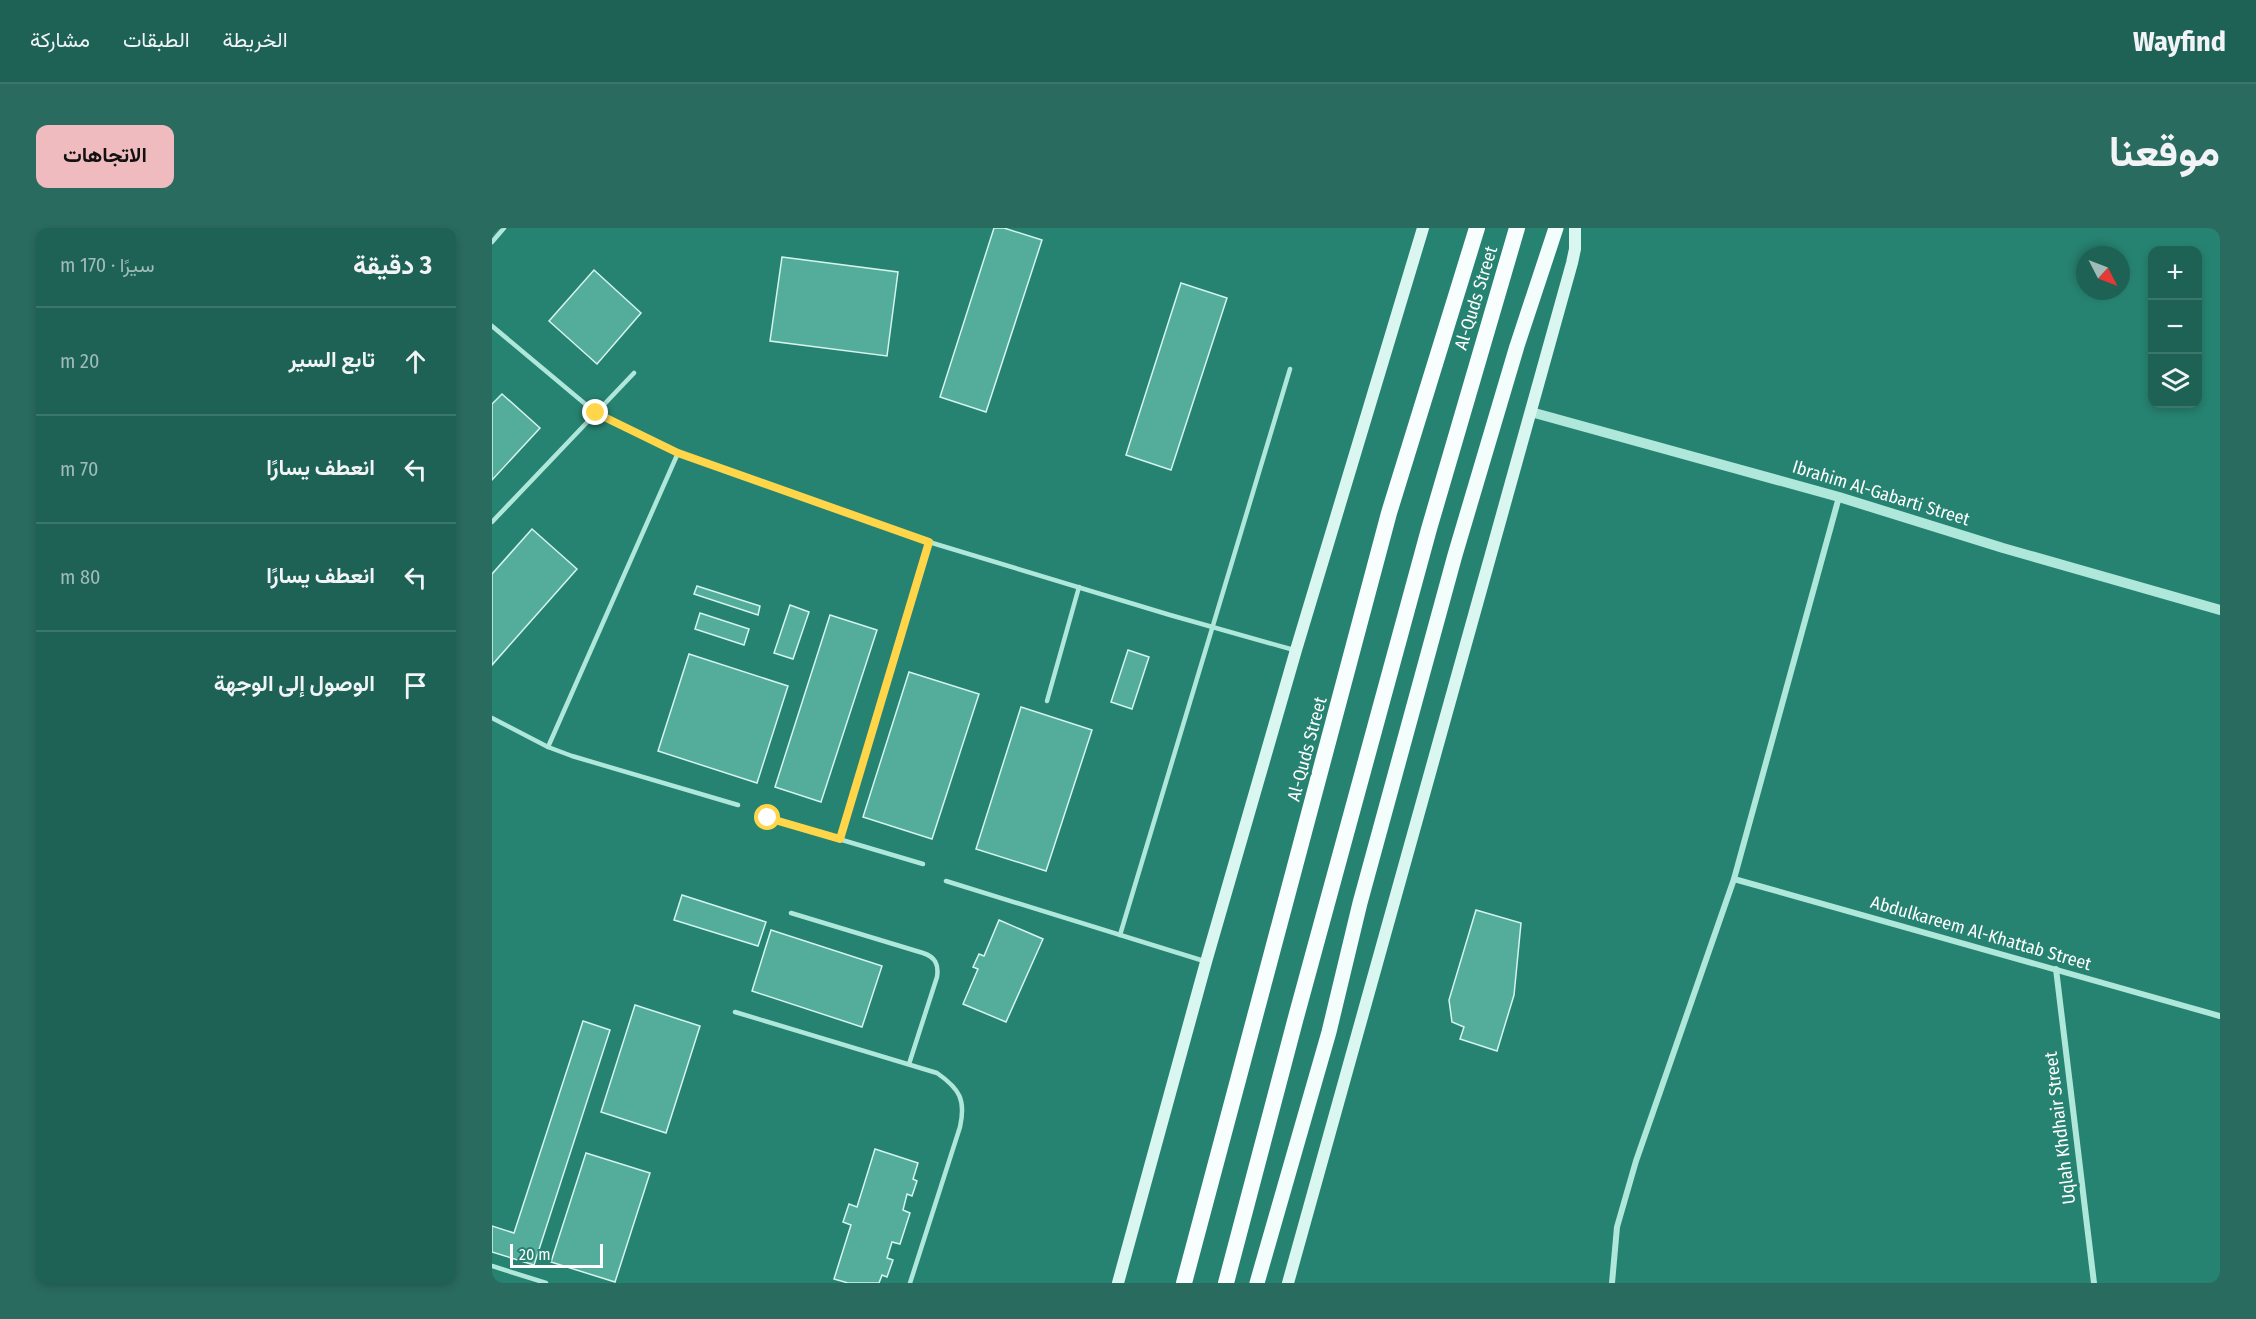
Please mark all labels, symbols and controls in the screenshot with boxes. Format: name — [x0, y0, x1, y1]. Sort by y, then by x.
text: Wayfind — [2133, 25, 2226, 58]
text: مشاركة — [30, 27, 90, 53]
text: الطبقات — [123, 27, 190, 53]
text: الخريطة — [223, 27, 288, 53]
button: الاتجاهات — [36, 125, 174, 188]
text: موقعنا — [2109, 127, 2220, 177]
street label: Al-Quds Street — [1450, 243, 1502, 352]
north arrow — [2076, 246, 2130, 300]
map controls — [2148, 246, 2202, 408]
button: + — [2148, 246, 2202, 300]
text: 3 دقيقة — [353, 250, 432, 281]
text: سيرًا · 170 m — [60, 253, 155, 277]
button: − — [2148, 300, 2202, 354]
icon: ahead — [399, 345, 432, 378]
text: تابع السير — [288, 346, 375, 373]
text: 20 m — [60, 349, 99, 373]
button: layers — [2148, 354, 2202, 408]
route end — [582, 399, 608, 425]
icon: left — [399, 453, 432, 486]
text: انعطف يسارًا — [266, 454, 375, 481]
street label: Ibrahim Al-Gabarti Street — [1790, 456, 1972, 530]
text: 70 m — [60, 457, 98, 481]
icon: left — [399, 561, 432, 594]
text: انعطف يسارًا — [266, 562, 375, 589]
text: 80 m — [60, 565, 101, 589]
icon: arrive — [399, 669, 432, 702]
text: الوصول إلى الوجهة — [214, 670, 375, 697]
street label: Al-Quds Street — [1282, 694, 1332, 804]
route start — [754, 804, 780, 830]
street label: Abdulkareem Al-Khattab Street — [1868, 891, 2094, 975]
street label: Uqlah Khdhair Street — [2040, 1050, 2080, 1206]
scale bar — [510, 1241, 603, 1268]
text: 20 m — [519, 1245, 550, 1264]

